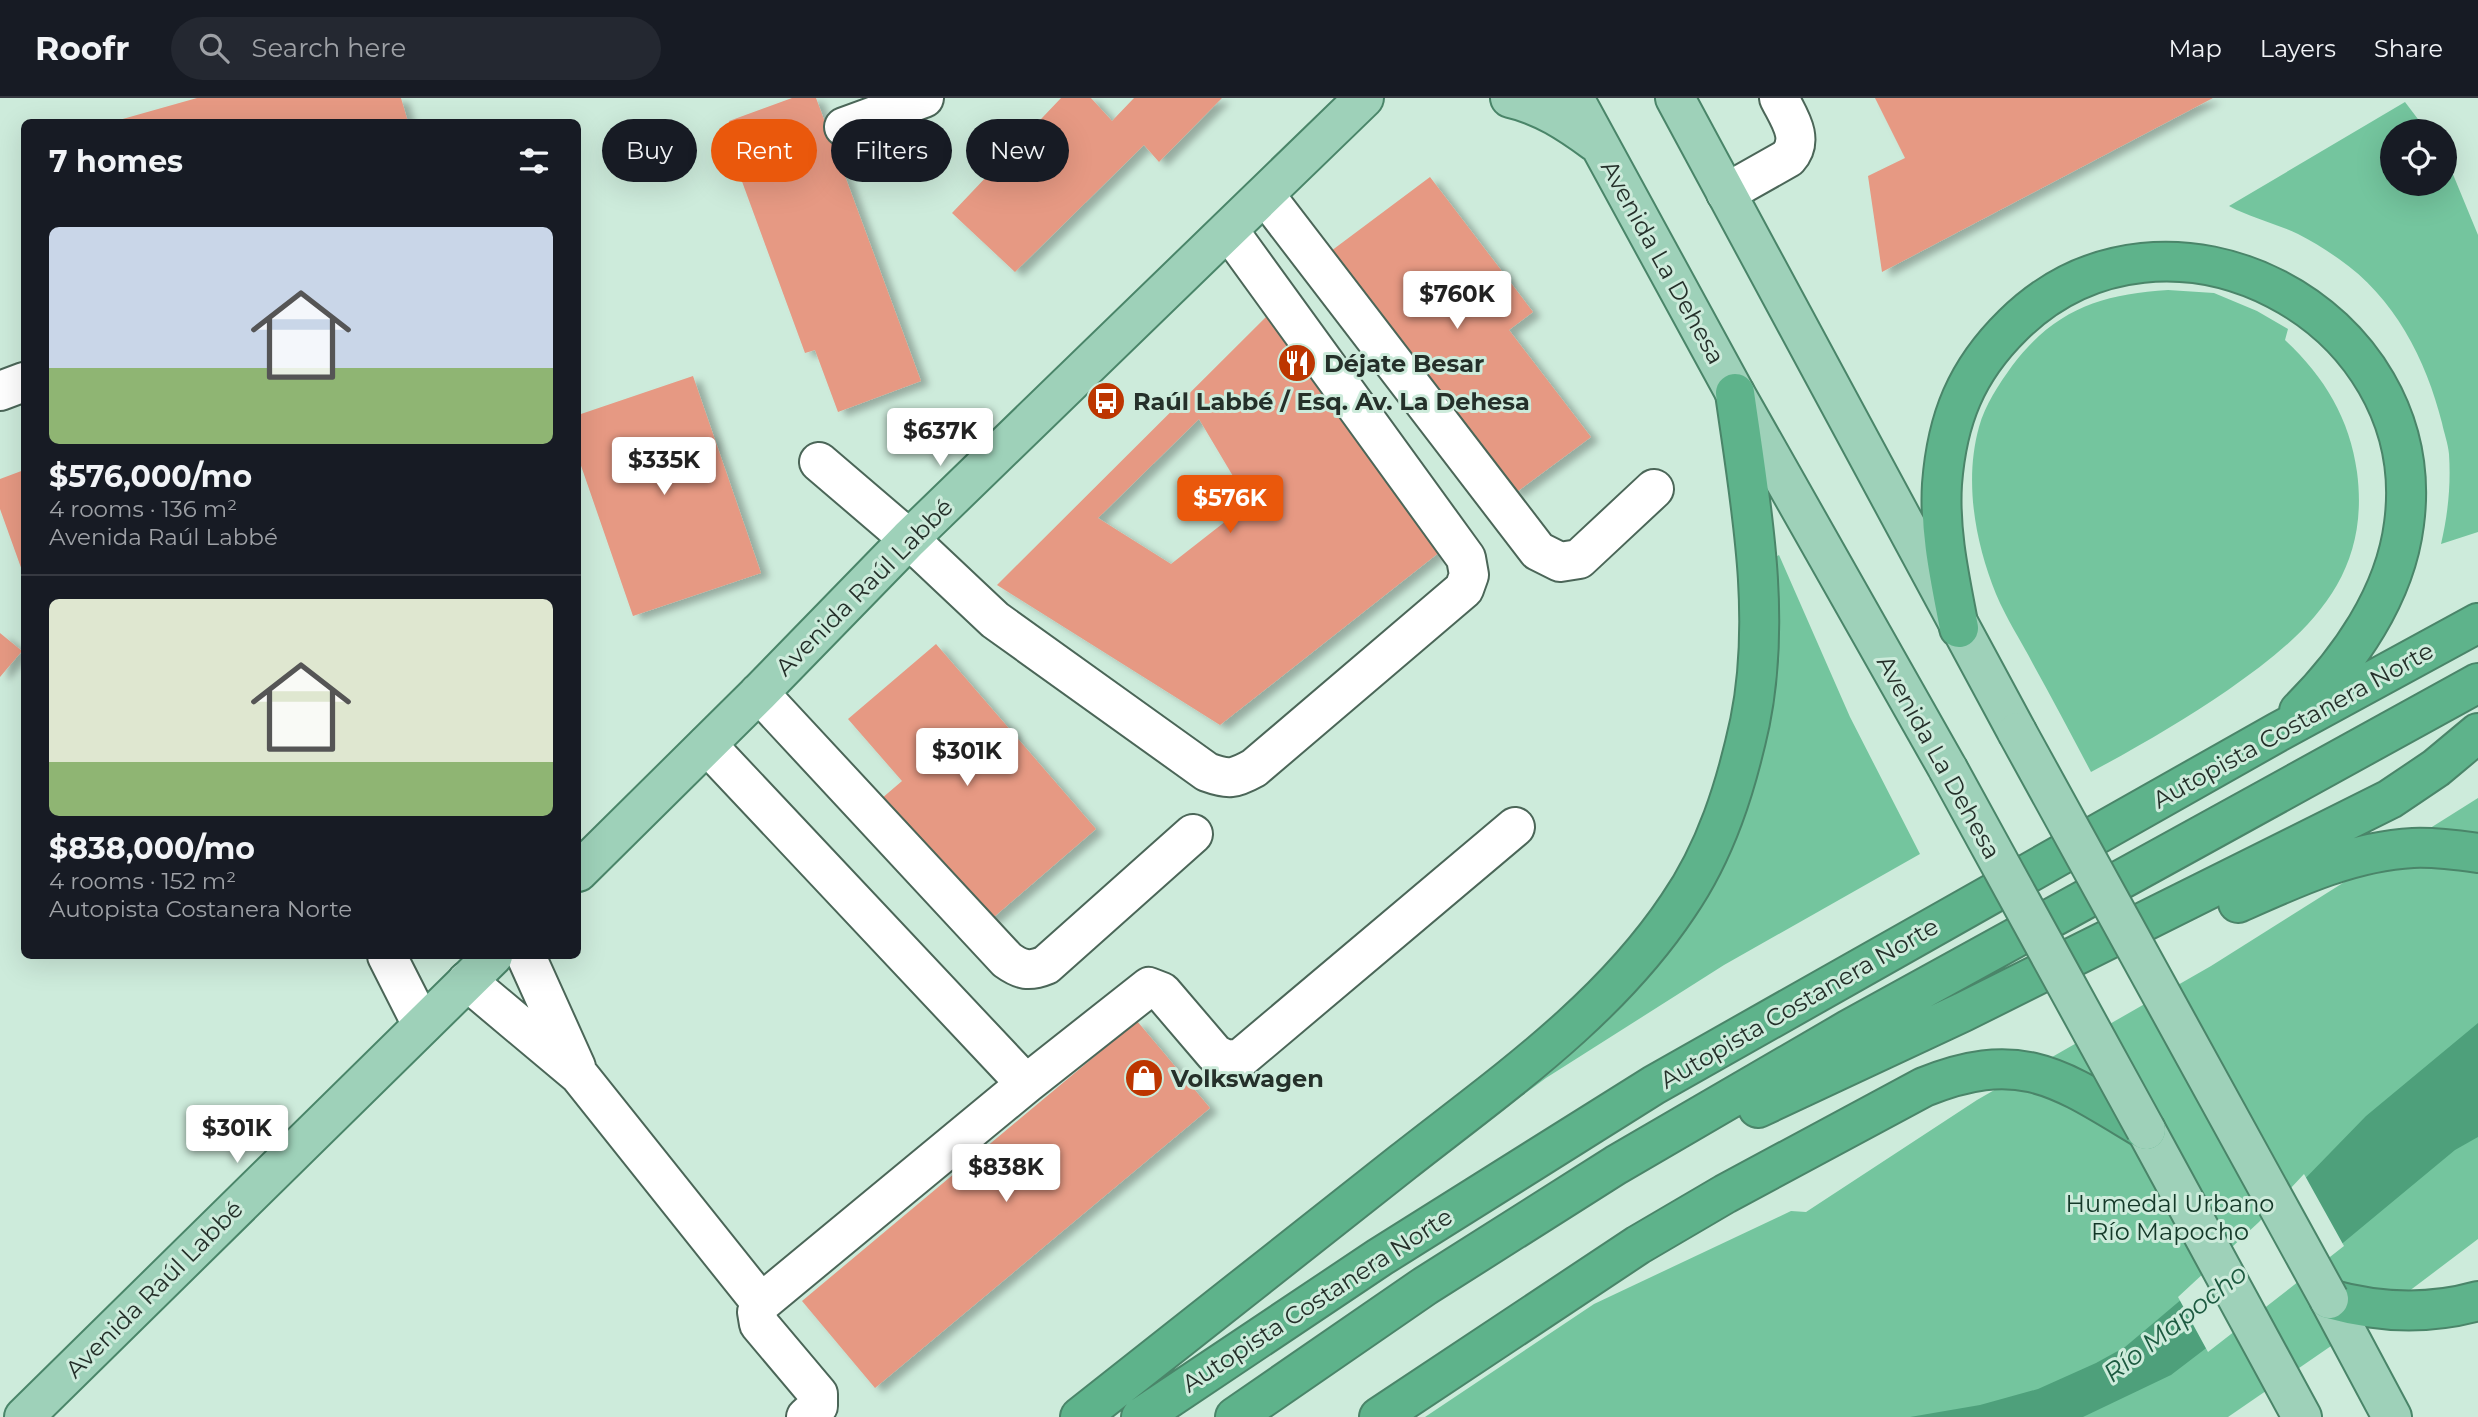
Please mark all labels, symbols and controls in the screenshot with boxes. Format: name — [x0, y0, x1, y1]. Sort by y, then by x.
search box — [171, 17, 661, 80]
text: Roofr — [35, 28, 129, 68]
icon: search — [195, 29, 233, 67]
text: Search here — [251, 32, 406, 64]
text: Map — [2168, 34, 2222, 63]
text: Layers — [2260, 34, 2336, 63]
text: Share — [2374, 34, 2443, 63]
chip: Buy — [602, 119, 697, 182]
chip: Rent — [711, 119, 817, 182]
chip: Filters — [831, 119, 952, 182]
chip: New — [966, 119, 1069, 182]
map controls — [2380, 119, 2457, 196]
button: locate — [2380, 119, 2457, 196]
icon: filters — [515, 142, 553, 180]
text: 7 homes — [49, 143, 183, 180]
street label: Avenida La Dehesa — [1595, 155, 1731, 369]
icon: home — [238, 272, 364, 398]
pin: $760K — [1408, 272, 1506, 331]
text: $760K — [1419, 280, 1495, 308]
restaurant icon: Déjate Besar — [1276, 342, 1318, 384]
place label: Déjate Besar — [1324, 349, 1484, 378]
bus stop icon: Raúl Labbé / Esq. Av. La Dehesa — [1085, 380, 1127, 422]
place label: Raúl Labbé / Esq. Av. La Dehesa — [1133, 387, 1530, 416]
pin: $637K — [891, 408, 989, 468]
text: $637K — [903, 417, 977, 445]
pin: $335K — [615, 438, 713, 497]
text: $335K — [628, 446, 700, 474]
text: $576,000/mo — [49, 458, 252, 495]
pin: $576K — [1181, 476, 1279, 535]
text: $576K — [1193, 484, 1267, 512]
street label: Avenida Raúl Labbé — [769, 492, 959, 682]
text: 4 rooms · 136 m² — [49, 495, 237, 523]
text: Avenida Raúl Labbé — [49, 523, 278, 551]
street label: Autopista Costanera Norte — [2148, 636, 2438, 814]
icon: home — [238, 644, 364, 770]
street label: Avenida La Dehesa — [1871, 650, 2007, 864]
pin: $301K — [918, 728, 1016, 788]
text: $301K — [932, 737, 1002, 765]
text: $838,000/mo — [49, 830, 255, 867]
text: 4 rooms · 152 m² — [49, 867, 236, 895]
text: Autopista Costanera Norte — [49, 895, 352, 923]
street label: Autopista Costanera Norte — [1655, 911, 1943, 1095]
shop icon: Volkswagen — [1123, 1057, 1165, 1099]
place label: Volkswagen — [1170, 1064, 1324, 1093]
pin: $301K — [188, 1105, 286, 1165]
text: $301K — [202, 1114, 272, 1142]
pin: $838K — [957, 1144, 1055, 1204]
text: $838K — [968, 1153, 1044, 1181]
park label: Humedal Urbano Río Mapocho — [2066, 1189, 2274, 1246]
street label: Avenida Raúl Labbé — [59, 1194, 249, 1384]
street label: Autopista Costanera Norte — [1176, 1202, 1458, 1398]
water label: Río Mapocho — [2097, 1257, 2253, 1389]

